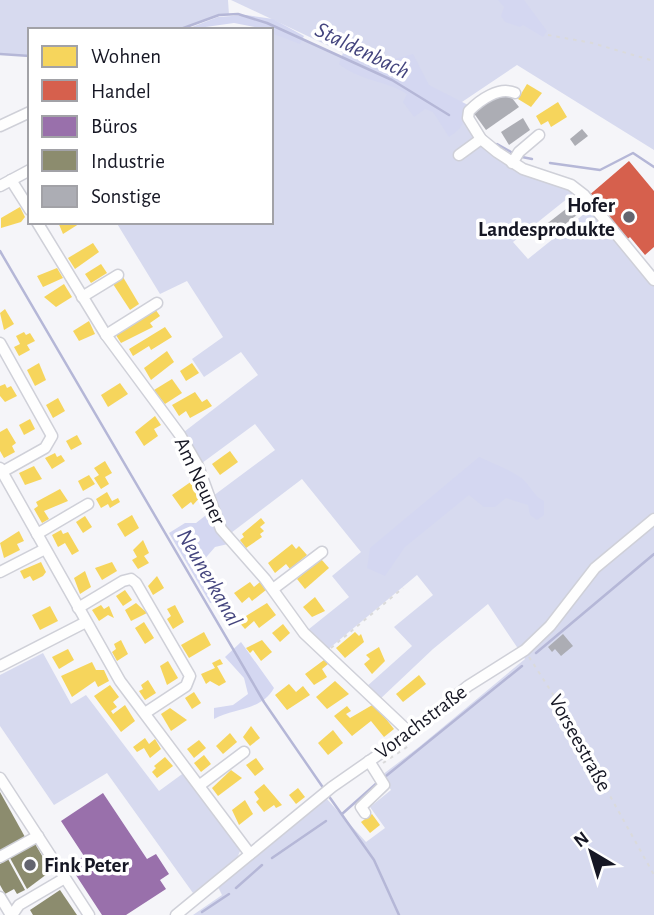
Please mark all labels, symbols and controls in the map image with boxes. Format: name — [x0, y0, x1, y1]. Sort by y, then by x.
water label: Staldenbach — [311, 18, 413, 84]
legend — [28, 28, 273, 224]
text: Wohnen — [91, 46, 161, 67]
text: Handel — [91, 81, 151, 102]
text: Büros — [91, 116, 138, 137]
text: Industrie — [91, 151, 165, 172]
text: Sonstige — [91, 186, 161, 207]
place label: Hofer Landesprodukte — [478, 195, 616, 240]
marker: Hofer Landesprodukte — [621, 209, 637, 225]
street label: Am Neuner — [171, 434, 229, 528]
water label: Neunerkanal — [172, 525, 246, 631]
street label: Vorachstraße — [371, 681, 471, 763]
street label: Vorseestraße — [545, 691, 615, 795]
north arrow — [556, 817, 626, 887]
text: N — [570, 828, 593, 851]
place label: Fink Peter — [44, 855, 129, 876]
marker: Fink Peter — [22, 857, 38, 873]

